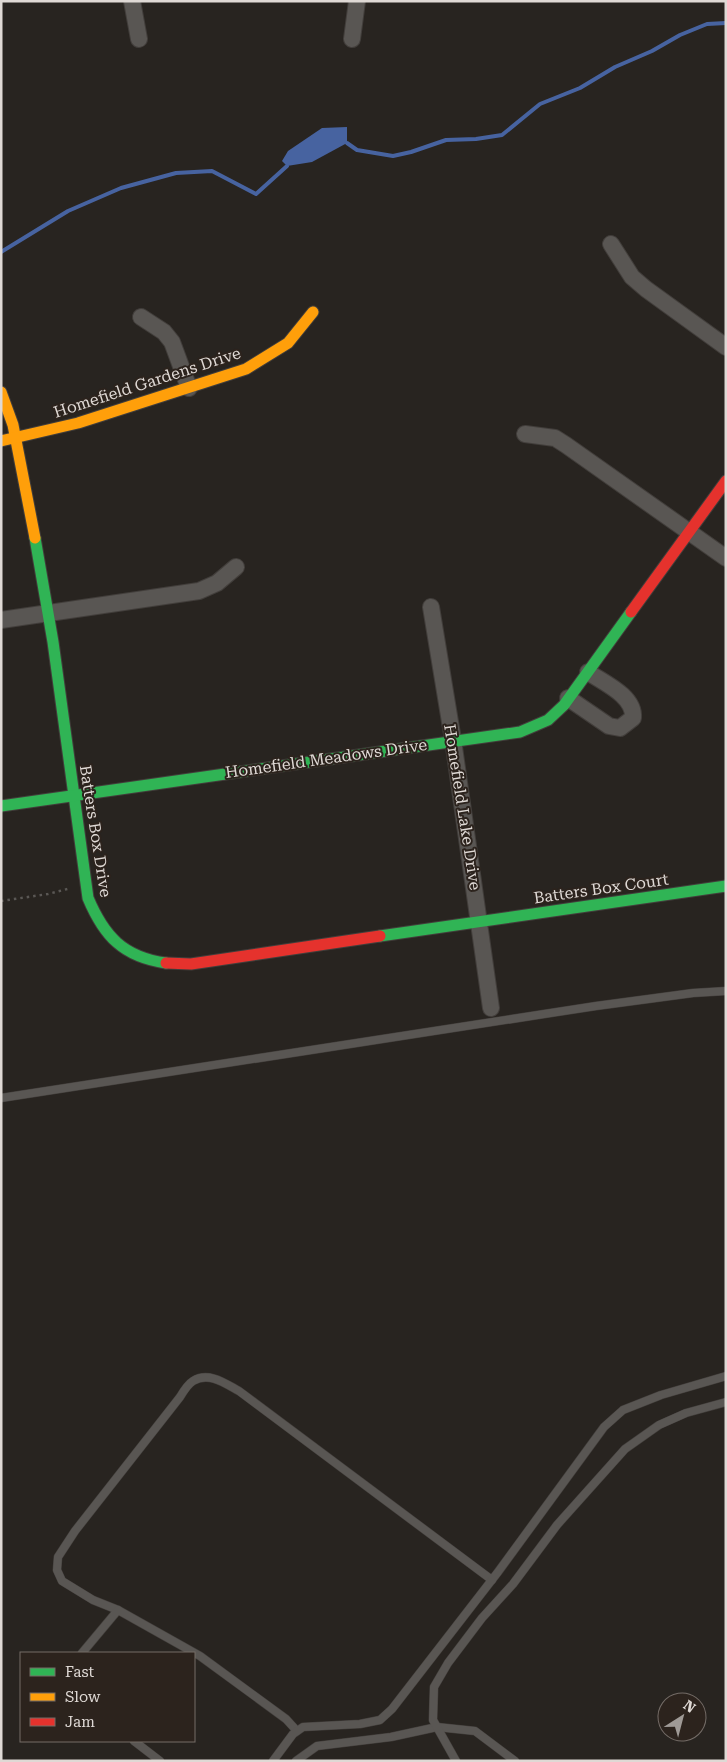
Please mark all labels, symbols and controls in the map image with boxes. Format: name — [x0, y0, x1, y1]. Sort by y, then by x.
street label: Homefield Gardens Drive — [51, 343, 243, 422]
street label: Homefield Lake Drive — [440, 723, 485, 892]
street label: Homefield Meadows Drive — [224, 735, 428, 782]
street label: Batters Box Drive — [76, 764, 115, 899]
street label: Batters Box Court — [532, 870, 670, 907]
legend — [20, 1652, 195, 1742]
text: Fast — [65, 1663, 95, 1681]
text: Slow — [65, 1688, 101, 1706]
north arrow — [657, 1692, 707, 1742]
text: N — [681, 1697, 699, 1716]
text: Jam — [65, 1713, 95, 1731]

